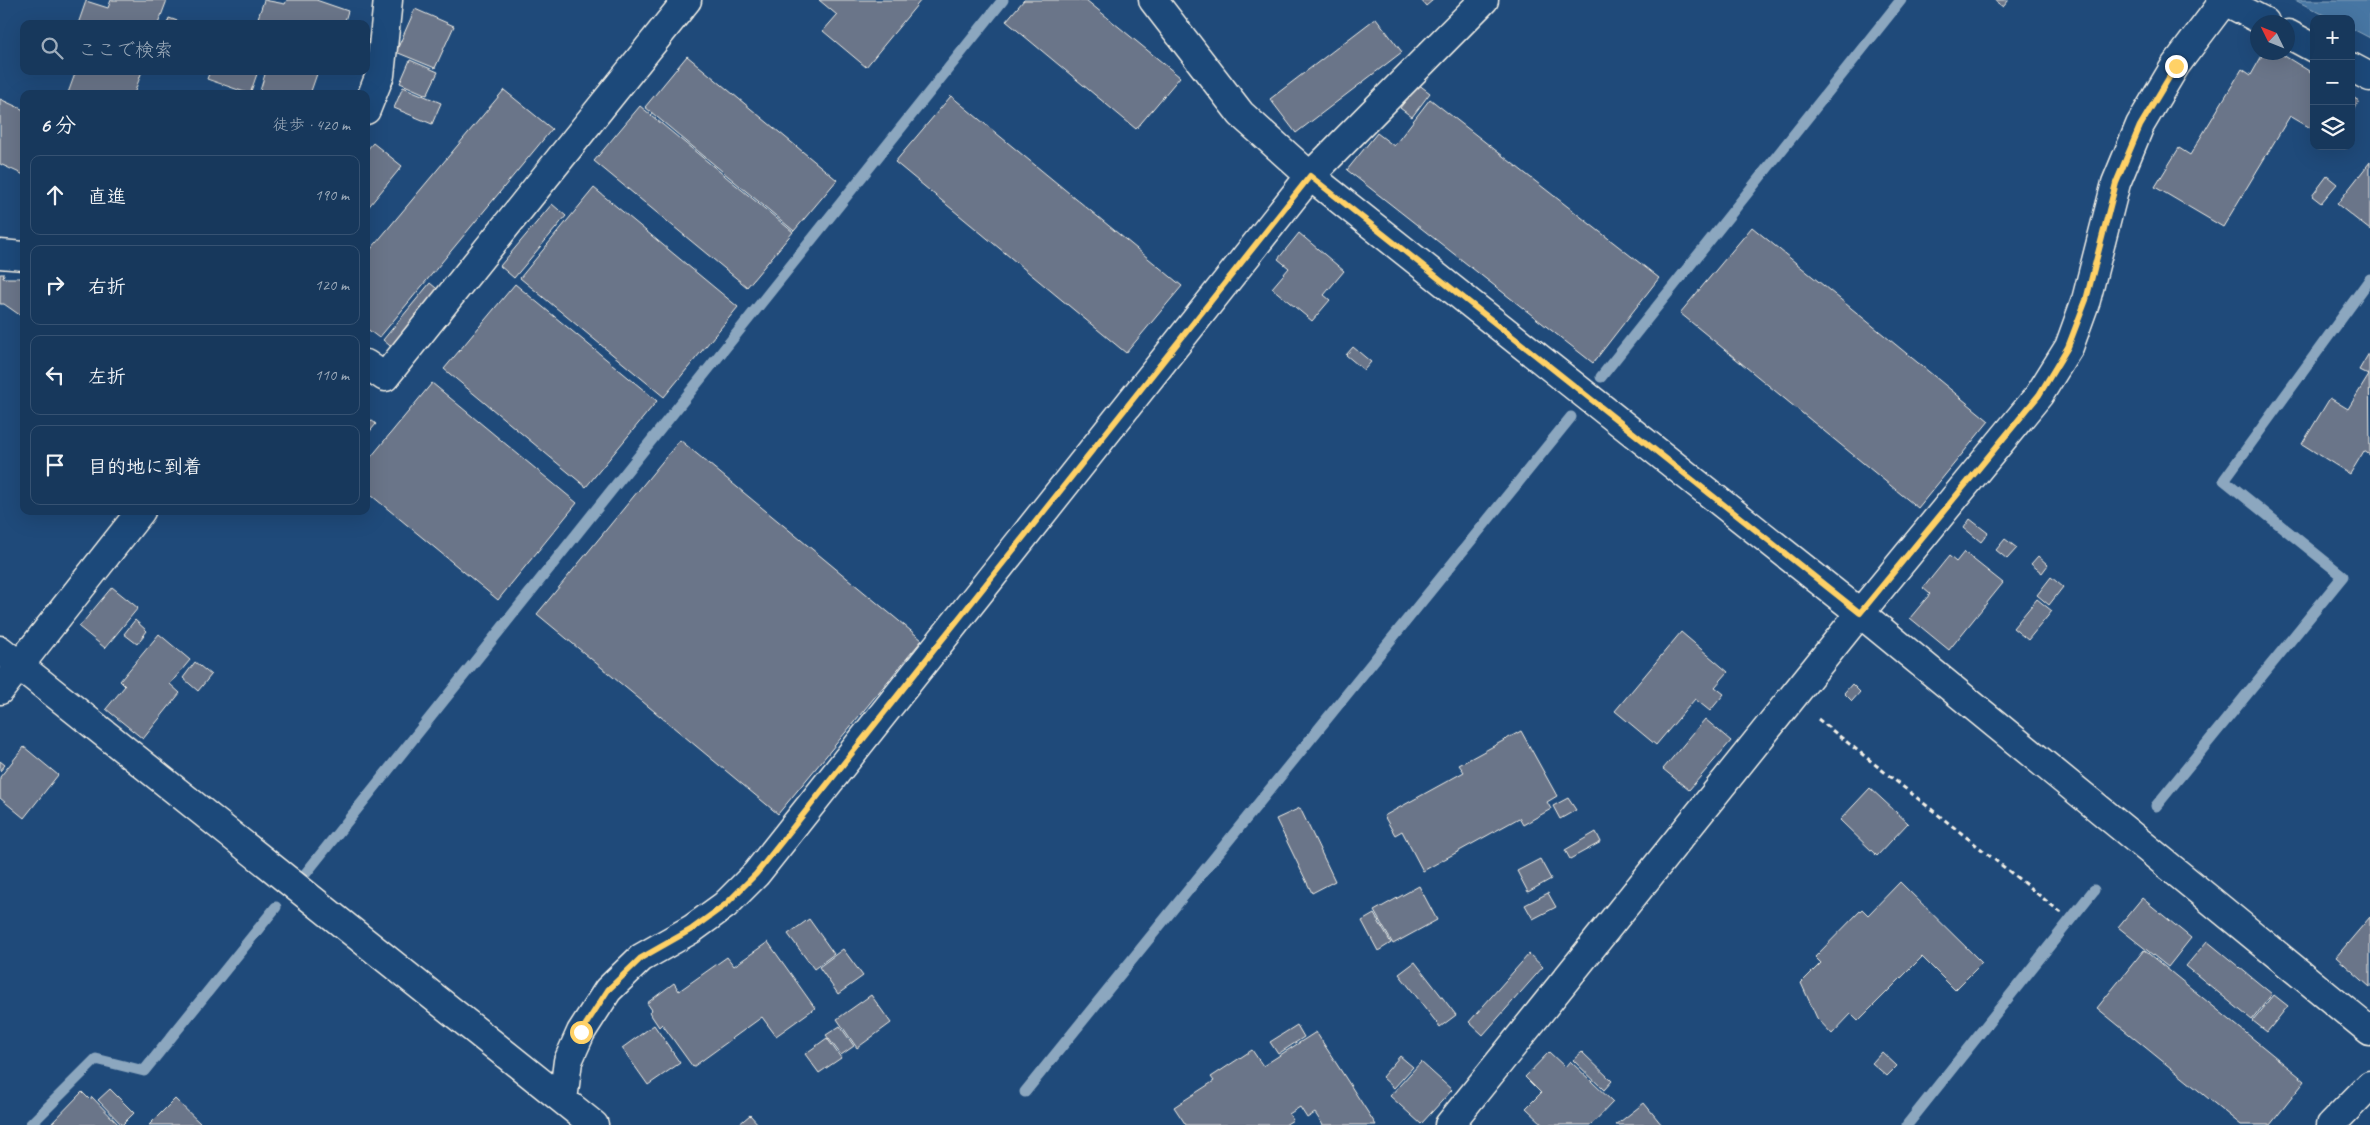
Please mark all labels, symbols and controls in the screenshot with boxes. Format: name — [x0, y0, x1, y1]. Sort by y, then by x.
north arrow — [2250, 15, 2295, 60]
map controls — [2310, 15, 2355, 150]
button: + — [2310, 15, 2355, 60]
search box — [20, 20, 370, 75]
icon: search — [38, 34, 66, 62]
text: ここで検索 — [78, 38, 173, 62]
route end — [2165, 55, 2188, 78]
button: − — [2310, 60, 2355, 105]
button: layers — [2310, 105, 2355, 150]
text: 6 分 — [40, 112, 76, 138]
text: 徒歩 · 420 m — [273, 115, 350, 135]
icon: ahead — [41, 181, 69, 209]
text: 直進 — [88, 185, 126, 209]
text: 190 m — [315, 185, 349, 205]
icon: right — [41, 271, 69, 299]
text: 右折 — [88, 275, 126, 299]
text: 120 m — [315, 275, 349, 295]
icon: left — [41, 361, 69, 389]
text: 左折 — [88, 365, 126, 389]
text: 110 m — [315, 365, 349, 385]
icon: arrive — [41, 451, 69, 479]
text: 目的地に到着 — [88, 455, 202, 479]
route start — [570, 1021, 593, 1044]

